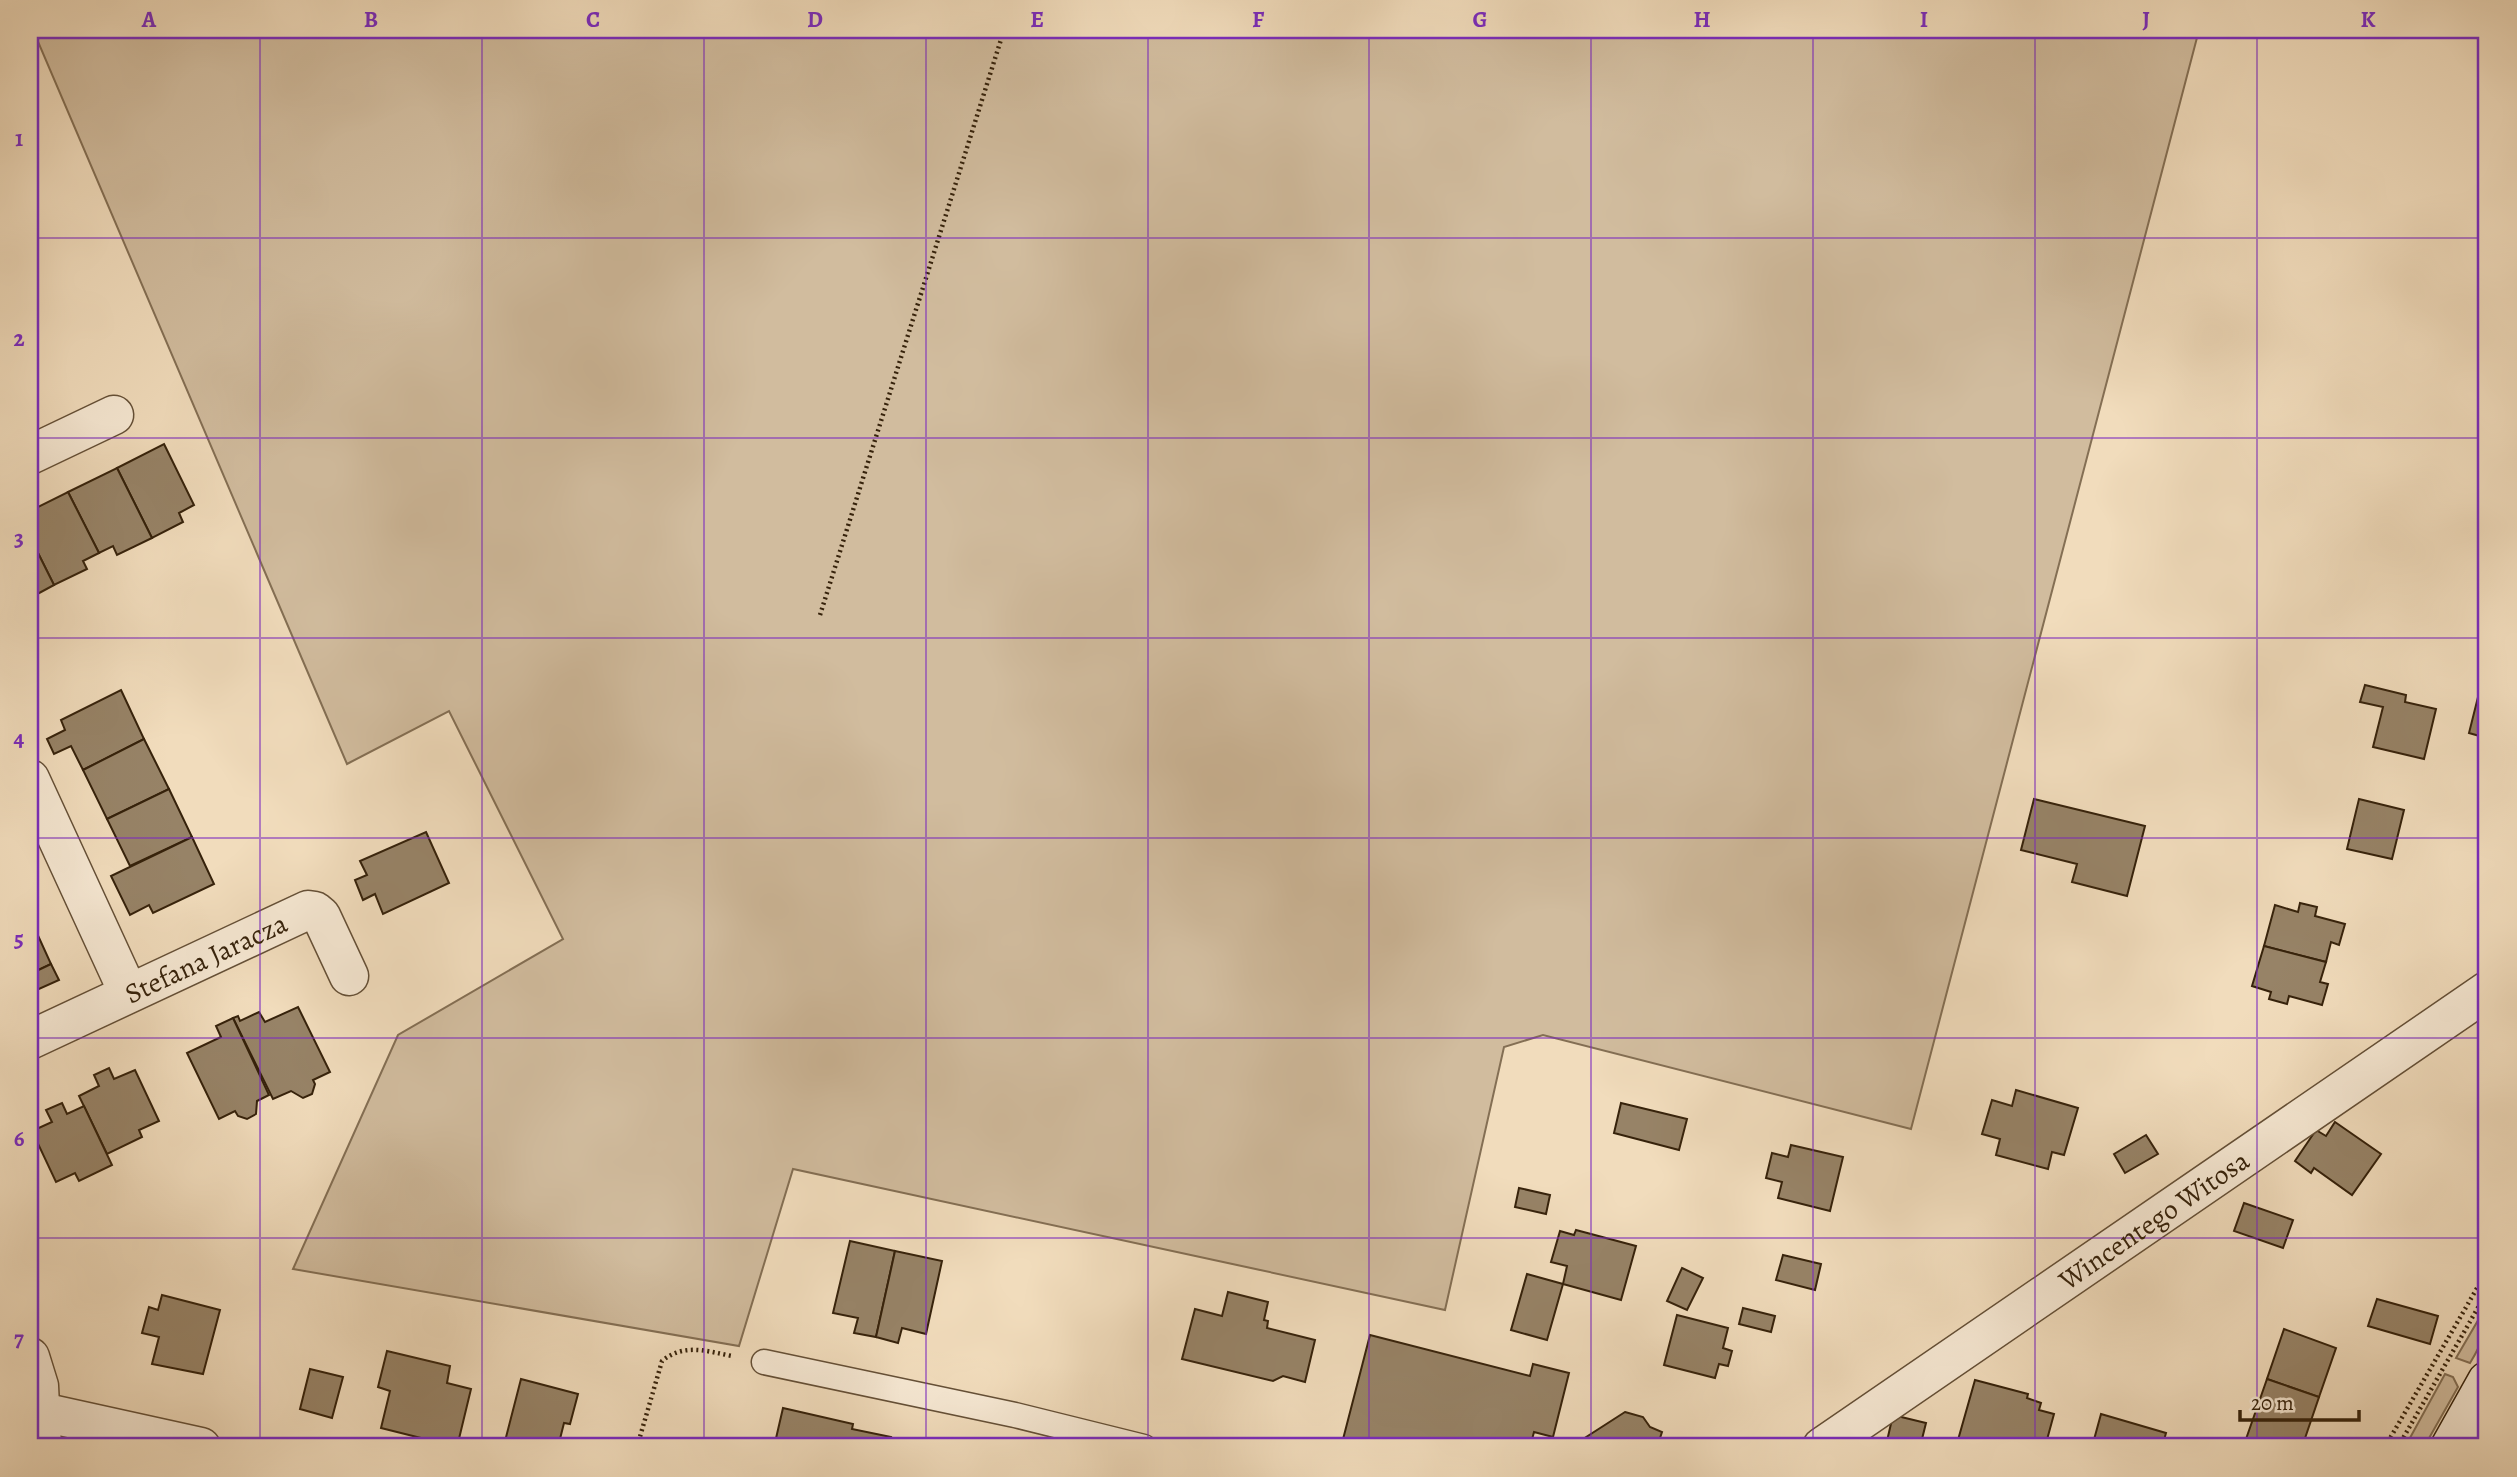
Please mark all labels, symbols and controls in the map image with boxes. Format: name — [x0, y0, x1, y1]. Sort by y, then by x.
text: A — [141, 4, 157, 35]
text: B — [364, 4, 378, 35]
text: C — [586, 4, 600, 35]
text: D — [807, 4, 823, 35]
text: E — [1030, 4, 1044, 35]
text: F — [1252, 4, 1265, 35]
text: G — [1472, 4, 1488, 35]
text: H — [1693, 4, 1711, 35]
text: I — [1920, 4, 1928, 35]
text: J — [2142, 4, 2150, 35]
text: K — [2360, 4, 2376, 35]
text: 1 — [15, 123, 23, 154]
text: 2 — [13, 323, 25, 354]
text: 3 — [14, 523, 24, 554]
text: 4 — [14, 723, 25, 754]
street label: Stefana Jaracza — [119, 904, 294, 1013]
text: 5 — [14, 923, 24, 954]
text: 6 — [14, 1123, 25, 1154]
street label: Wincentego Witosa — [2051, 1142, 2257, 1300]
text: 7 — [14, 1323, 24, 1354]
scale bar — [2240, 1379, 2360, 1423]
text: 20 m — [2251, 1389, 2294, 1417]

